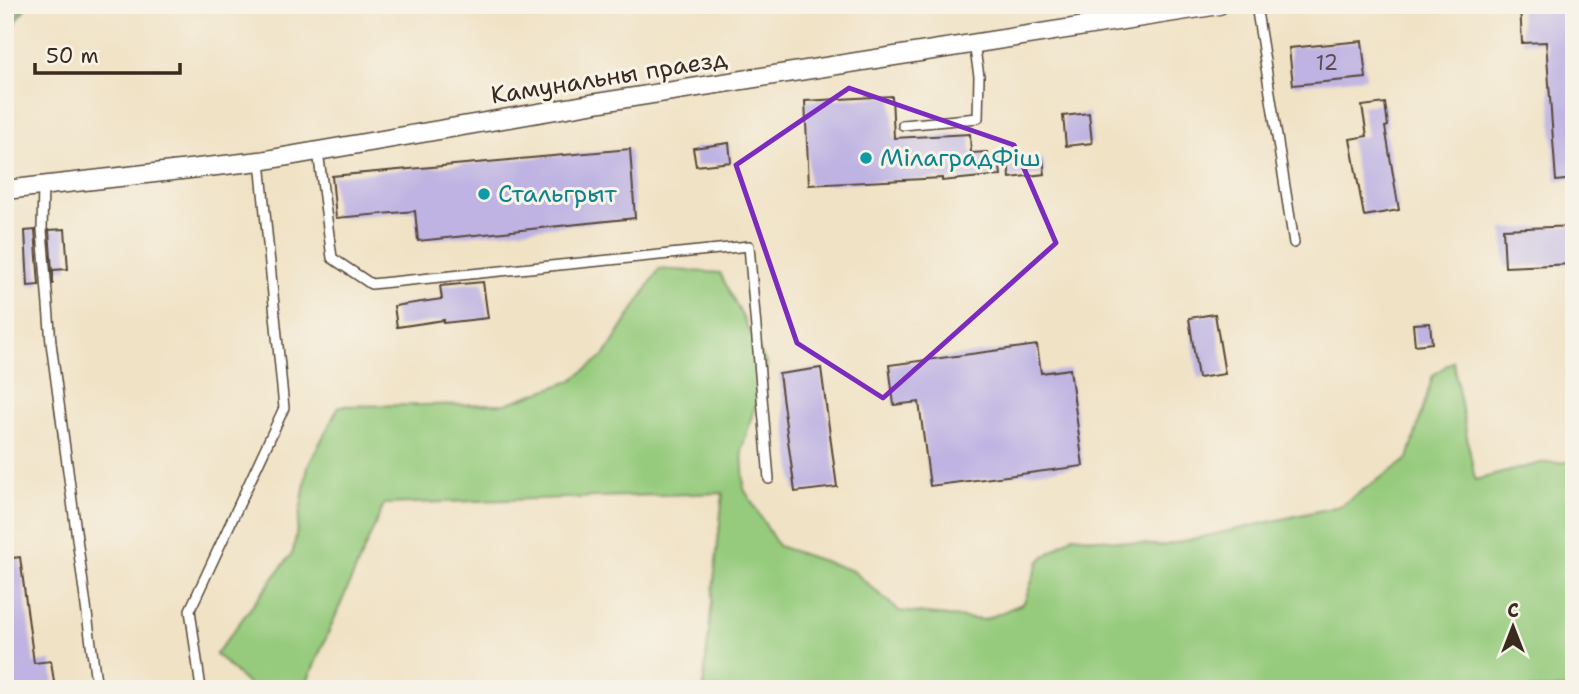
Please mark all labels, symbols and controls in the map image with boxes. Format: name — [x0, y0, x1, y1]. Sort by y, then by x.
scale bar — [35, 32, 180, 76]
text: 50 m — [46, 42, 99, 70]
street label: Камунальны праезд — [488, 42, 730, 112]
house number: 12 — [1316, 49, 1338, 77]
place label: МілаградФіш — [880, 142, 1041, 174]
marker: МілаградФіш — [858, 150, 874, 166]
place label: Стальгрыт — [498, 178, 617, 210]
marker: Стальгрыт — [476, 186, 492, 202]
north arrow — [1478, 592, 1548, 662]
text: С — [1507, 598, 1519, 623]

